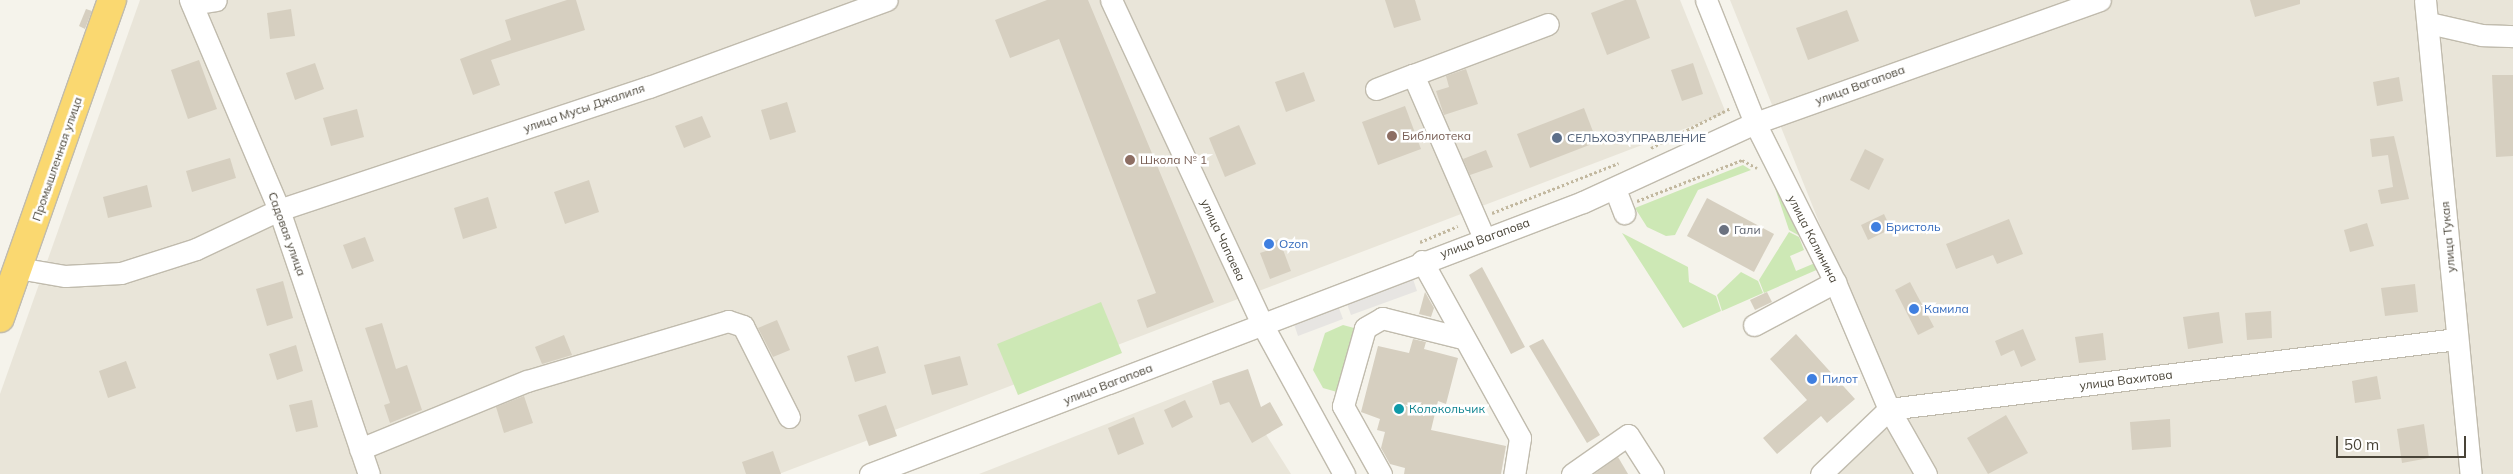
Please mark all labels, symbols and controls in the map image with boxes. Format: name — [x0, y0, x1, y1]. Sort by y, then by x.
street label: улица Вагапова — [1813, 62, 1907, 108]
street label: улица Мусы Джалиля — [521, 80, 647, 136]
street label: Промышленная улица — [29, 95, 85, 223]
place label: Библиотека — [1402, 129, 1471, 143]
marker: Библиотека — [1386, 130, 1398, 142]
place label: СЕЛЬХОЗУПРАВЛЕНИЕ — [1567, 131, 1706, 145]
marker: СЕЛЬХОЗУПРАВЛЕНИЕ — [1551, 132, 1563, 144]
place label: Школа № 1 — [1140, 153, 1207, 167]
marker: Школа № 1 — [1124, 154, 1136, 166]
street label: Садовая улица — [265, 190, 309, 278]
street label: улица Калинина — [1785, 193, 1841, 285]
street label: улица Чапаева — [1198, 197, 1248, 283]
street label: улица Тукая — [2438, 201, 2458, 273]
street label: улица Вагапова — [1438, 215, 1532, 261]
place label: Бристоль — [1886, 220, 1941, 234]
marker: Бристоль — [1870, 221, 1882, 233]
place label: Гали — [1734, 223, 1761, 237]
marker: Гали — [1718, 224, 1730, 236]
place label: Ozon — [1279, 237, 1308, 251]
marker: Ozon — [1263, 238, 1275, 250]
place label: Камила — [1924, 302, 1969, 316]
marker: Камила — [1908, 303, 1920, 315]
street label: улица Вагапова — [1061, 360, 1155, 408]
street label: улица Вахитова — [2079, 367, 2173, 393]
place label: Пилот — [1822, 372, 1858, 386]
marker: Пилот — [1806, 373, 1818, 385]
place label: Колокольчик — [1409, 402, 1485, 416]
marker: Колокольчик — [1393, 403, 1405, 415]
scale bar — [2338, 426, 2468, 458]
text: 50 m — [2344, 435, 2379, 454]

